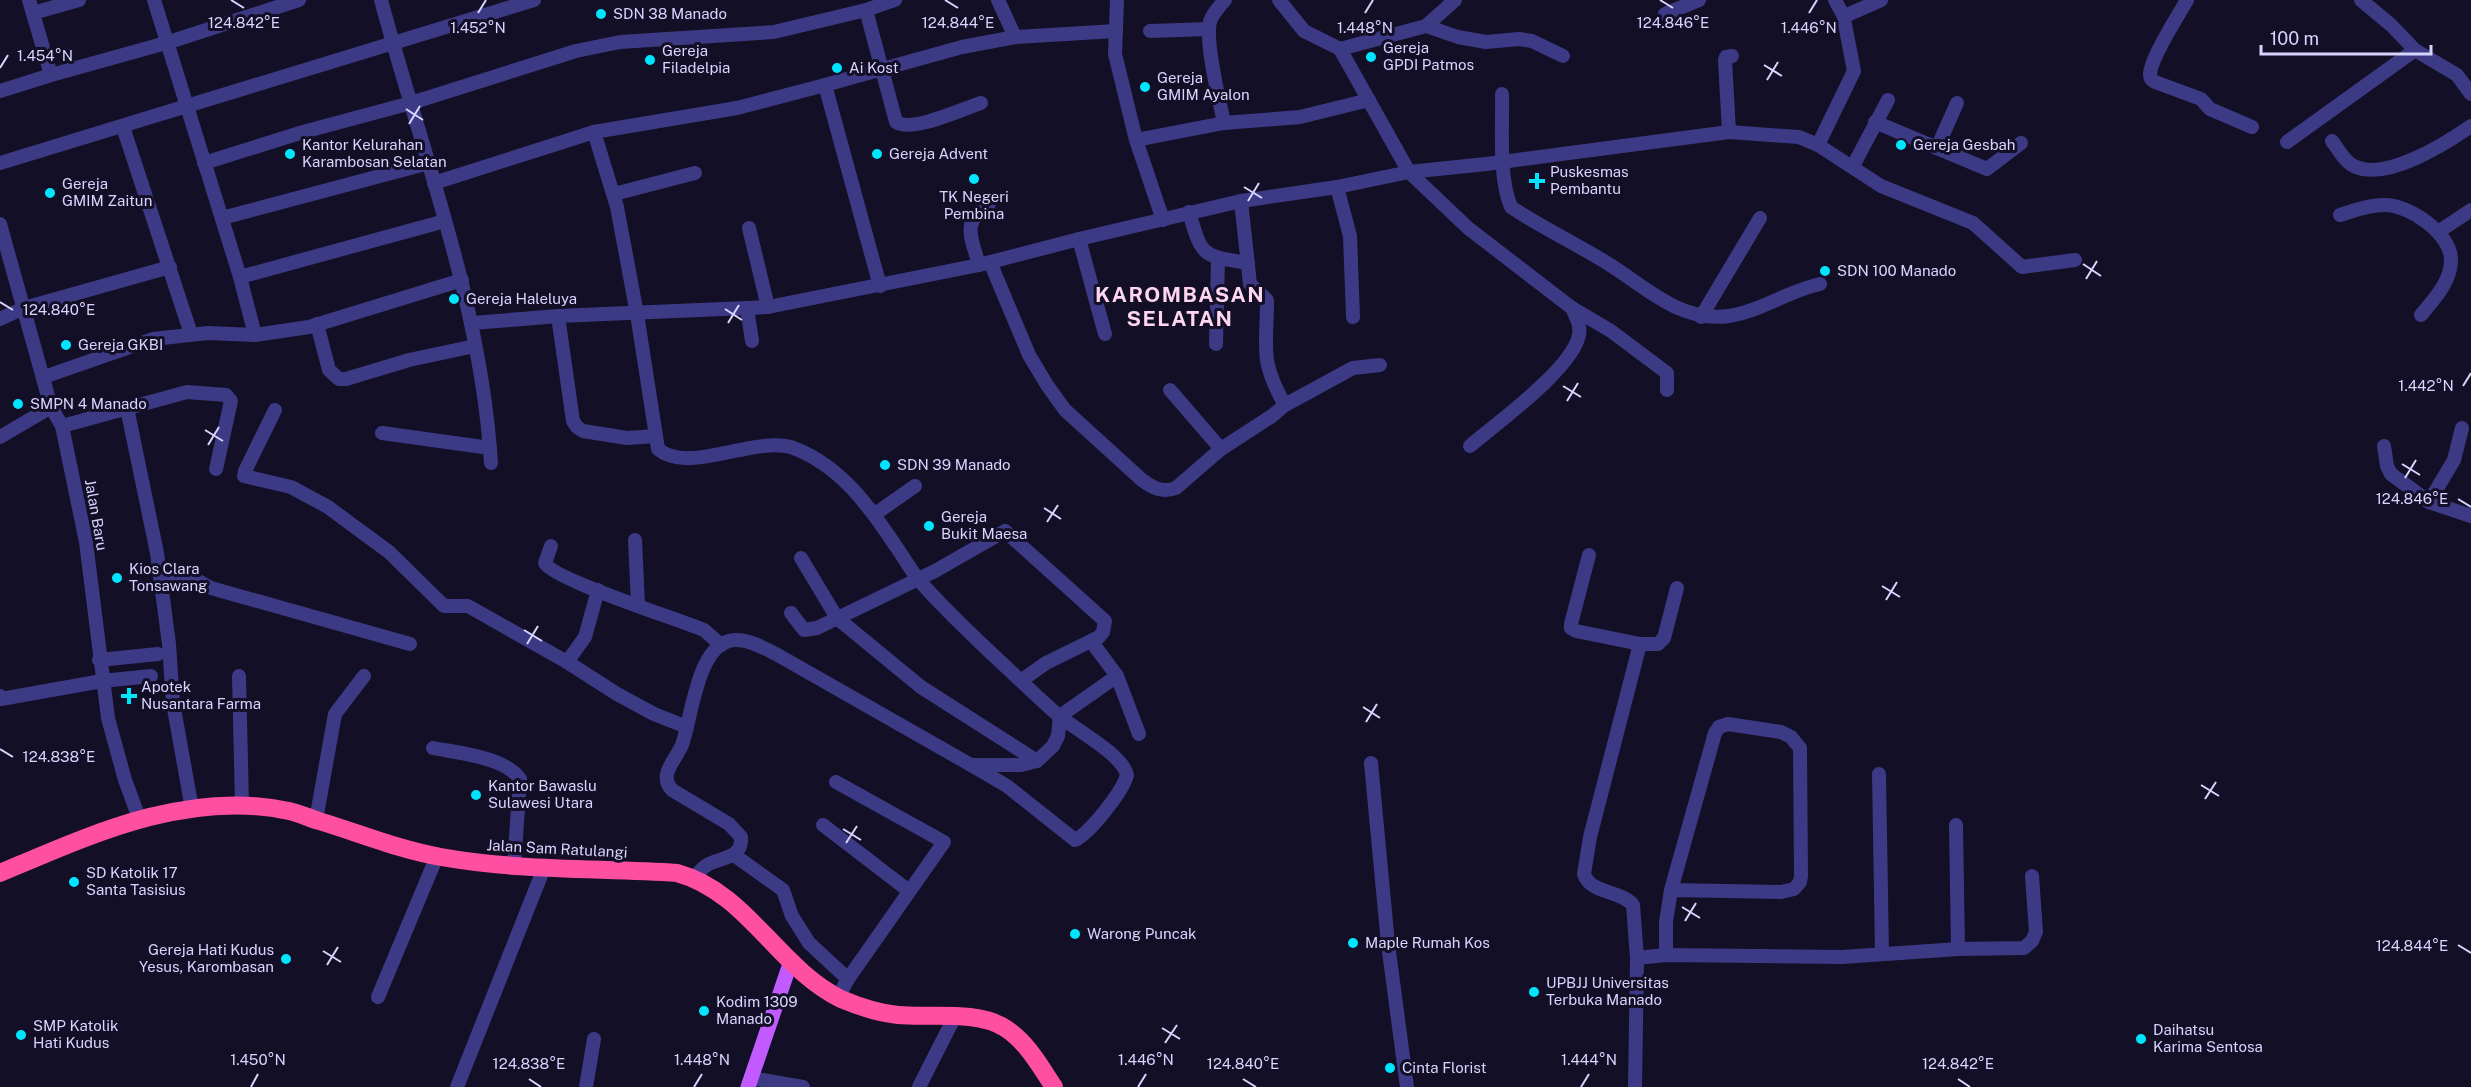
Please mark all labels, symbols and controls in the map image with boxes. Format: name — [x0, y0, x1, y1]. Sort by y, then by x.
place label: SDN 38 Manado — [613, 5, 727, 22]
marker: SDN 38 Manado — [594, 7, 608, 21]
text: 124.842°E — [208, 14, 280, 31]
text: 124.844°E — [922, 14, 994, 31]
text: 124.846°E — [1637, 14, 1709, 31]
scale bar — [2261, 18, 2430, 56]
text: 1.452°N — [450, 19, 506, 36]
text: 1.448°N — [1337, 19, 1393, 36]
text: 1.446°N — [1781, 19, 1837, 36]
text: 100 m — [2270, 28, 2319, 49]
place label: Gereja GPDI Patmos — [1383, 39, 1474, 73]
place label: Gereja Filadelpia — [662, 42, 730, 76]
text: 1.454°N — [17, 47, 73, 64]
marker: Gereja GPDI Patmos — [1364, 50, 1378, 64]
marker: Gereja Filadelpia — [643, 53, 657, 67]
place label: Ai Kost — [849, 59, 899, 76]
marker: Ai Kost — [830, 61, 844, 75]
place label: Gereja GMIM Ayalon — [1157, 69, 1250, 103]
marker: Gereja GMIM Ayalon — [1138, 80, 1152, 94]
place label: Kantor Kelurahan Karambosan Selatan — [302, 136, 447, 170]
place label: Gereja Gesbah — [1913, 136, 2015, 153]
marker: Gereja Gesbah — [1894, 138, 1908, 152]
place label: Gereja Advent — [889, 145, 988, 162]
marker: Kantor Kelurahan Karambosan Selatan — [283, 147, 297, 161]
marker: Gereja Advent — [870, 147, 884, 161]
place label: Puskesmas Pembantu — [1550, 163, 1629, 197]
marker: TK Negeri Pembina — [967, 172, 981, 186]
marker: Puskesmas Pembantu — [1528, 172, 1546, 190]
place label: Gereja GMIM Zaitun — [62, 175, 152, 209]
marker: Gereja GMIM Zaitun — [43, 186, 57, 200]
place label: TK Negeri Pembina — [939, 188, 1009, 222]
place label: SDN 100 Manado — [1837, 262, 1956, 279]
marker: SDN 100 Manado — [1818, 264, 1832, 278]
district label: KAROMBASAN SELATAN — [1095, 282, 1265, 331]
place label: Gereja Haleluya — [466, 290, 577, 307]
marker: Gereja Haleluya — [447, 292, 461, 306]
text: 124.840°E — [23, 301, 95, 318]
place label: Gereja GKBI — [78, 336, 163, 353]
marker: Gereja GKBI — [59, 338, 73, 352]
text: 1.442°N — [2398, 377, 2454, 394]
place label: SMPN 4 Manado — [30, 395, 147, 412]
marker: SMPN 4 Manado — [11, 397, 25, 411]
place label: SDN 39 Manado — [897, 456, 1011, 473]
marker: SDN 39 Manado — [878, 458, 892, 472]
street label: Jalan Baru — [82, 478, 111, 552]
text: 124.846°E — [2376, 490, 2448, 507]
place label: Gereja Bukit Maesa — [941, 508, 1027, 542]
marker: Gereja Bukit Maesa — [922, 519, 936, 533]
place label: Kios Clara Tonsawang — [129, 560, 207, 594]
marker: Kios Clara Tonsawang — [110, 571, 124, 585]
place label: Apotek Nusantara Farma — [141, 678, 261, 712]
marker: Apotek Nusantara Farma — [122, 689, 136, 703]
text: 124.838°E — [23, 748, 95, 765]
place label: Kantor Bawaslu Sulawesi Utara — [488, 777, 597, 811]
marker: Kantor Bawaslu Sulawesi Utara — [469, 788, 483, 802]
street label: Jalan Sam Ratulangi — [486, 836, 628, 861]
place label: SD Katolik 17 Santa Tasisius — [86, 864, 186, 898]
marker: SD Katolik 17 Santa Tasisius — [67, 875, 81, 889]
place label: Warong Puncak — [1087, 925, 1197, 942]
marker: Warong Puncak — [1068, 927, 1082, 941]
place label: Maple Rumah Kos — [1365, 934, 1490, 951]
marker: Maple Rumah Kos — [1346, 936, 1360, 950]
text: 124.844°E — [2376, 937, 2448, 954]
place label: Gereja Hati Kudus Yesus, Karombasan — [139, 941, 274, 975]
marker: Gereja Hati Kudus Yesus, Karombasan — [279, 952, 293, 966]
place label: UPBJJ Universitas Terbuka Manado — [1546, 974, 1669, 1008]
marker: UPBJJ Universitas Terbuka Manado — [1527, 985, 1541, 999]
place label: Kodim 1309 Manado — [716, 993, 798, 1027]
marker: Kodim 1309 Manado — [697, 1004, 711, 1018]
place label: SMP Katolik Hati Kudus — [33, 1017, 118, 1051]
place label: Daihatsu Karima Sentosa — [2153, 1021, 2263, 1055]
marker: SMP Katolik Hati Kudus — [14, 1028, 28, 1042]
marker: Daihatsu Karima Sentosa — [2134, 1032, 2148, 1046]
text: 1.450°N — [230, 1051, 286, 1068]
text: 1.448°N — [674, 1051, 730, 1068]
text: 1.446°N — [1118, 1051, 1174, 1068]
text: 1.444°N — [1561, 1051, 1617, 1068]
text: 124.838°E — [493, 1055, 565, 1072]
text: 124.840°E — [1207, 1055, 1279, 1072]
text: 124.842°E — [1922, 1055, 1994, 1072]
place label: Cinta Florist — [1402, 1059, 1487, 1076]
marker: Cinta Florist — [1383, 1061, 1397, 1075]

